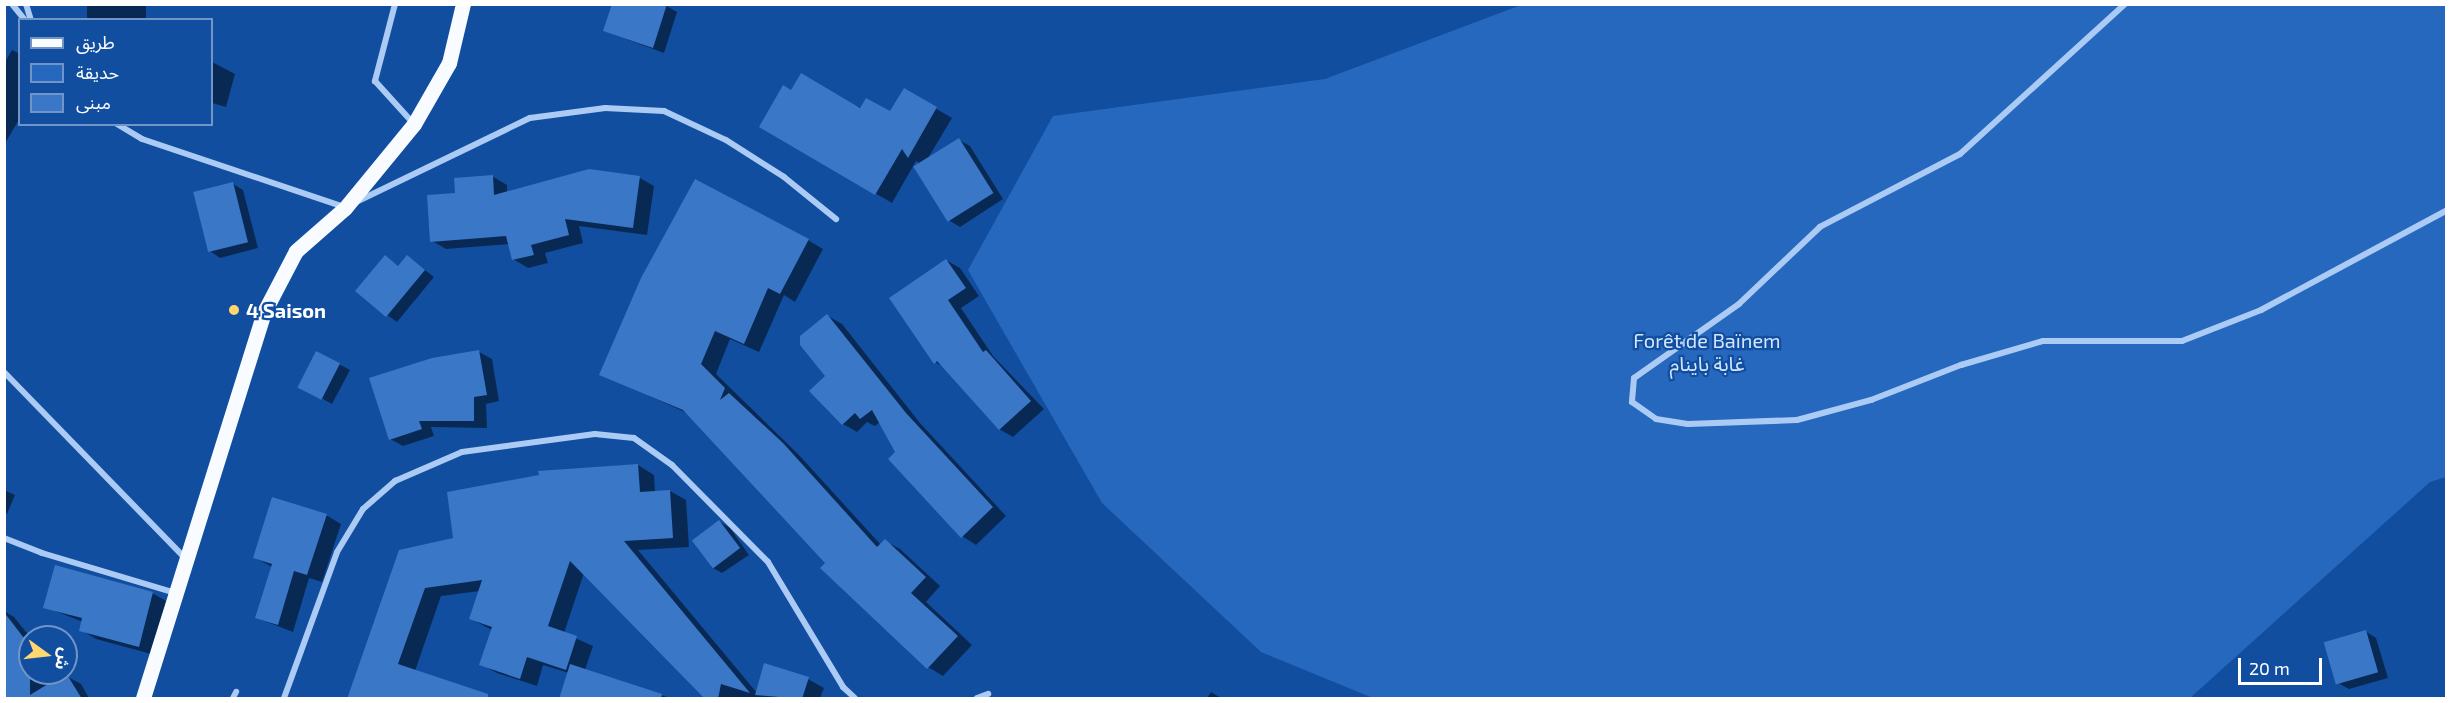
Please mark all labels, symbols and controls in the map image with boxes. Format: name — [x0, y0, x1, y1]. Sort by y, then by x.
legend — [18, 18, 213, 126]
text: طريق — [76, 31, 115, 53]
text: حديقة — [76, 61, 119, 83]
text: مبنى — [76, 91, 111, 113]
place label: 4 Saison — [246, 298, 326, 322]
marker: 4 Saison — [227, 303, 241, 317]
park label: Forêt de Baïnem غابة باينام — [1633, 328, 1781, 375]
north arrow — [18, 625, 78, 685]
text: ش — [52, 646, 76, 672]
scale bar — [2241, 646, 2325, 684]
text: 20 m — [2249, 657, 2290, 679]

